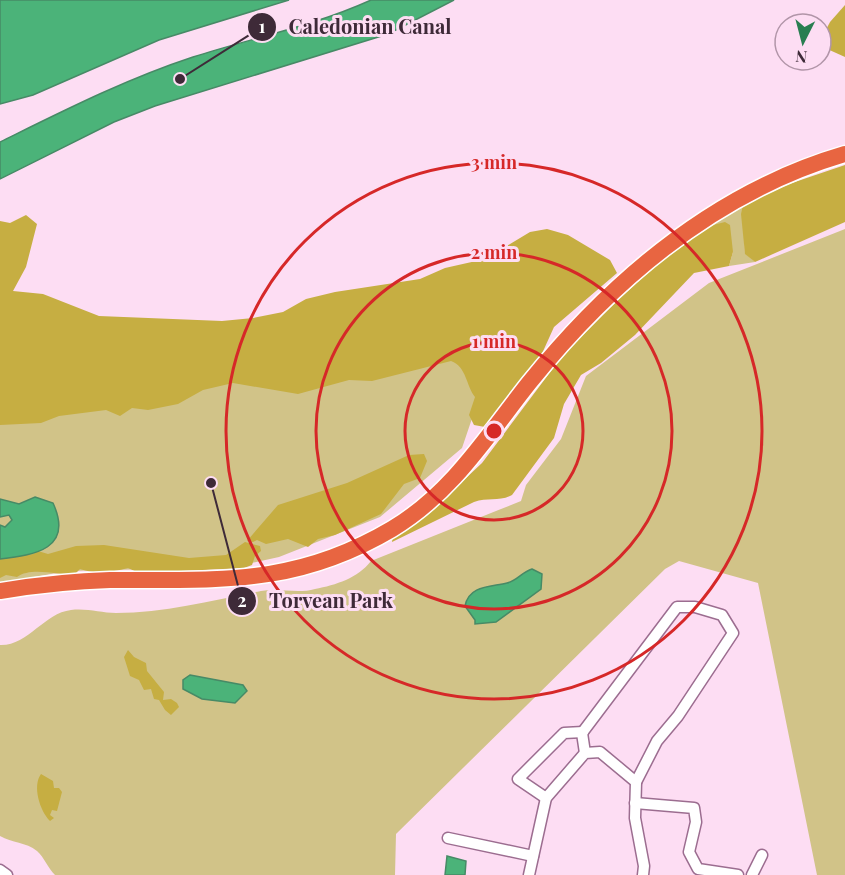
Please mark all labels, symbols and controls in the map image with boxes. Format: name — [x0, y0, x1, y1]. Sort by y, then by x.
callout: Caledonian Canal — [247, 8, 464, 46]
text: Caledonian Canal — [288, 12, 452, 39]
north arrow — [773, 12, 833, 72]
text: 1 — [259, 14, 266, 38]
text: N — [794, 46, 808, 68]
text: 3 min — [471, 150, 517, 174]
text: 2 min — [471, 240, 517, 264]
text: 1 min — [472, 329, 516, 353]
centre of rings — [484, 421, 504, 441]
callout: Torvean Park — [227, 582, 405, 620]
text: Torvean Park — [269, 586, 393, 613]
text: 2 — [237, 588, 247, 612]

